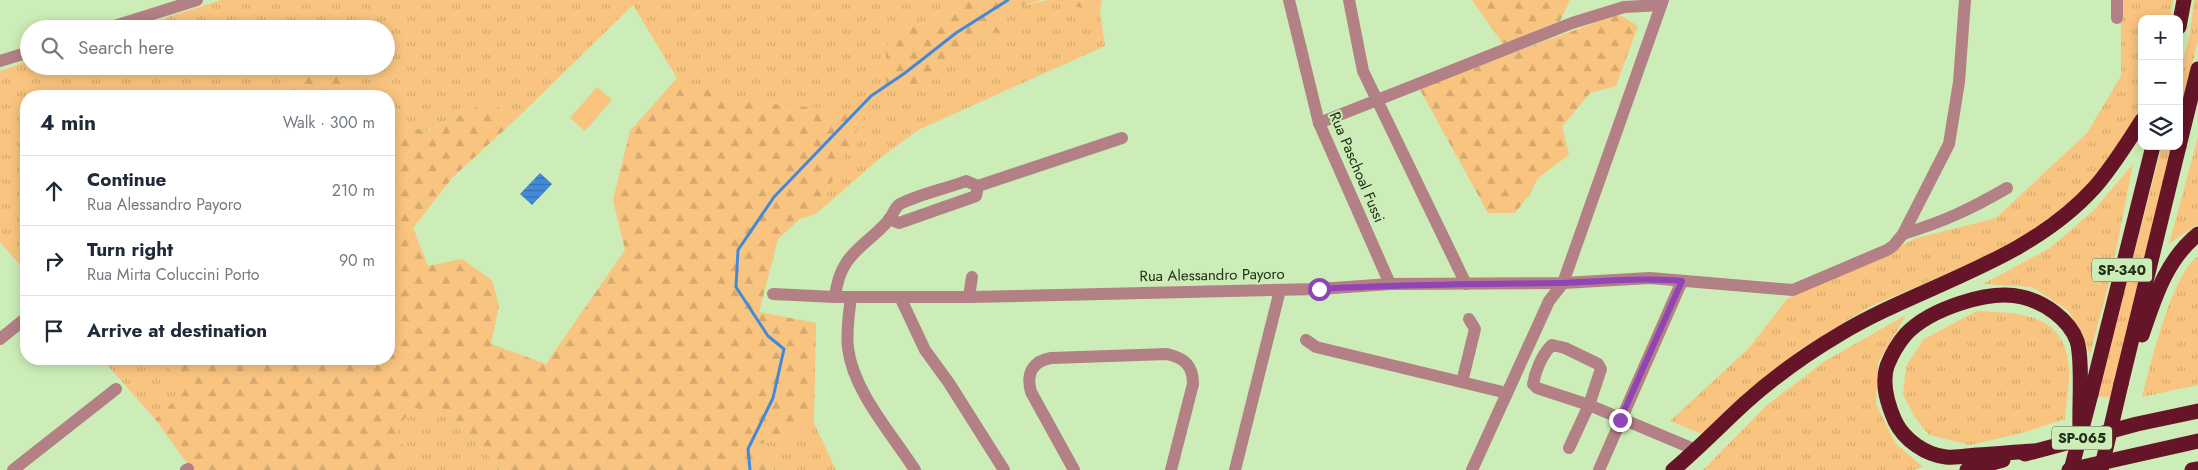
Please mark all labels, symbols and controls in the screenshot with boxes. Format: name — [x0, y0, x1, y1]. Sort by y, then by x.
map controls — [2138, 15, 2183, 150]
button: + — [2138, 15, 2183, 60]
search box — [20, 20, 395, 75]
icon: search — [38, 34, 66, 62]
text: Search here — [78, 34, 174, 61]
button: − — [2138, 60, 2183, 105]
button: layers — [2138, 105, 2183, 150]
text: 4 min — [40, 108, 96, 138]
street label: Rua Paschoal Fussi — [1324, 108, 1390, 226]
text: Walk · 300 m — [283, 111, 375, 134]
text: Continue — [87, 166, 166, 193]
icon: ahead — [40, 177, 68, 205]
text: 210 m — [332, 179, 375, 202]
text: Rua Alessandro Payoro — [87, 193, 242, 216]
text: Turn right — [87, 236, 173, 263]
icon: right — [40, 247, 68, 275]
text: 90 m — [339, 249, 375, 272]
road number: SP-340 — [2092, 258, 2152, 282]
text: Rua Mirta Coluccini Porto — [87, 263, 259, 286]
street label: Rua Alessandro Payoro — [1139, 263, 1285, 287]
route start — [1308, 278, 1331, 301]
icon: arrive — [40, 317, 68, 345]
text: Arrive at destination — [87, 317, 267, 344]
route end — [1609, 409, 1632, 432]
road number: SP-065 — [2052, 426, 2112, 449]

